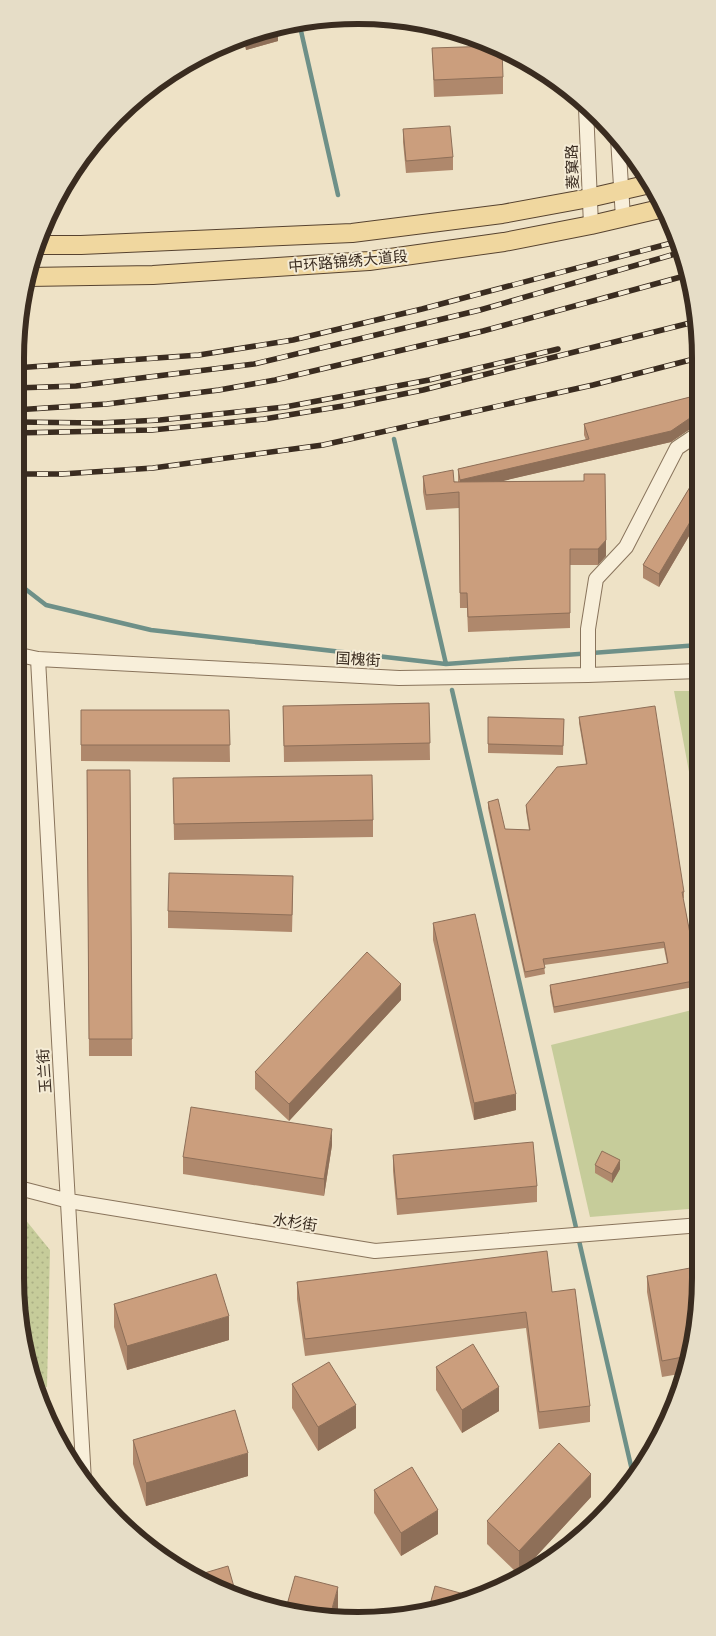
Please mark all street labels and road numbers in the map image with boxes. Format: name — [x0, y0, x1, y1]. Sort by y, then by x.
street label: 菱窠路 — [562, 144, 582, 190]
street label: 中环路锦绣大道段 — [287, 246, 409, 276]
street label: 国槐街 — [335, 648, 381, 670]
street label: 玉兰街 — [33, 1048, 55, 1094]
street label: 水杉街 — [271, 1209, 319, 1235]

